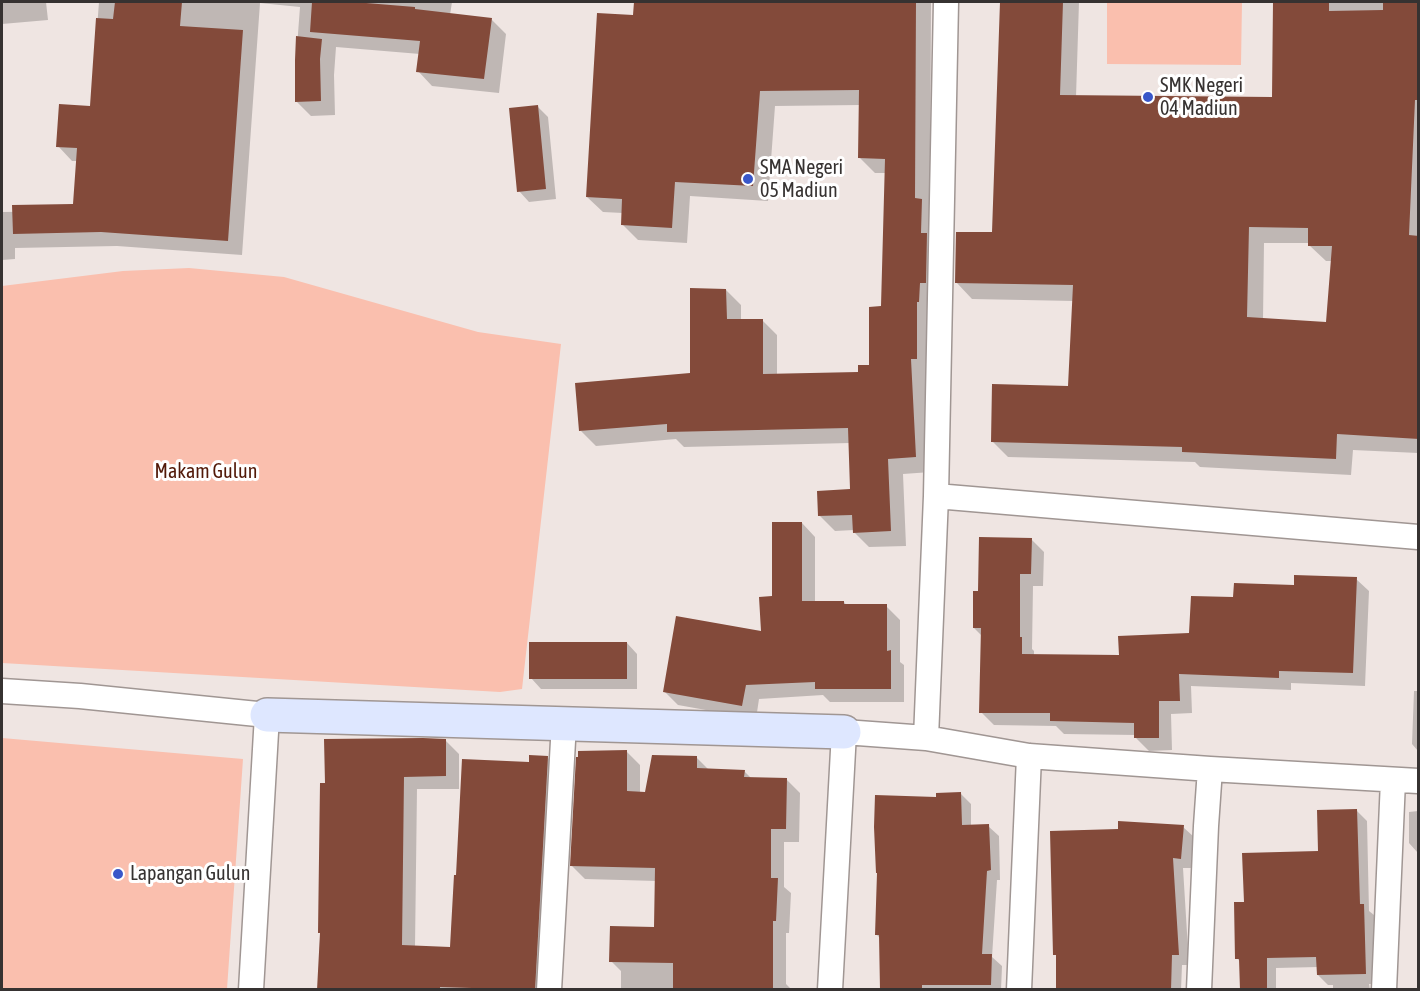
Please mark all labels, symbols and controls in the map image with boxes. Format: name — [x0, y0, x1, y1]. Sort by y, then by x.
place label: SMK Negeri 04 Madiun — [1160, 74, 1243, 121]
marker: SMK Negeri 04 Madiun — [1141, 90, 1155, 104]
place label: SMA Negeri 05 Madiun — [760, 156, 843, 203]
marker: SMA Negeri 05 Madiun — [741, 172, 755, 186]
park label: Makam Gulun — [155, 460, 257, 484]
place label: Lapangan Gulun — [130, 862, 250, 886]
marker: Lapangan Gulun — [111, 867, 125, 881]

